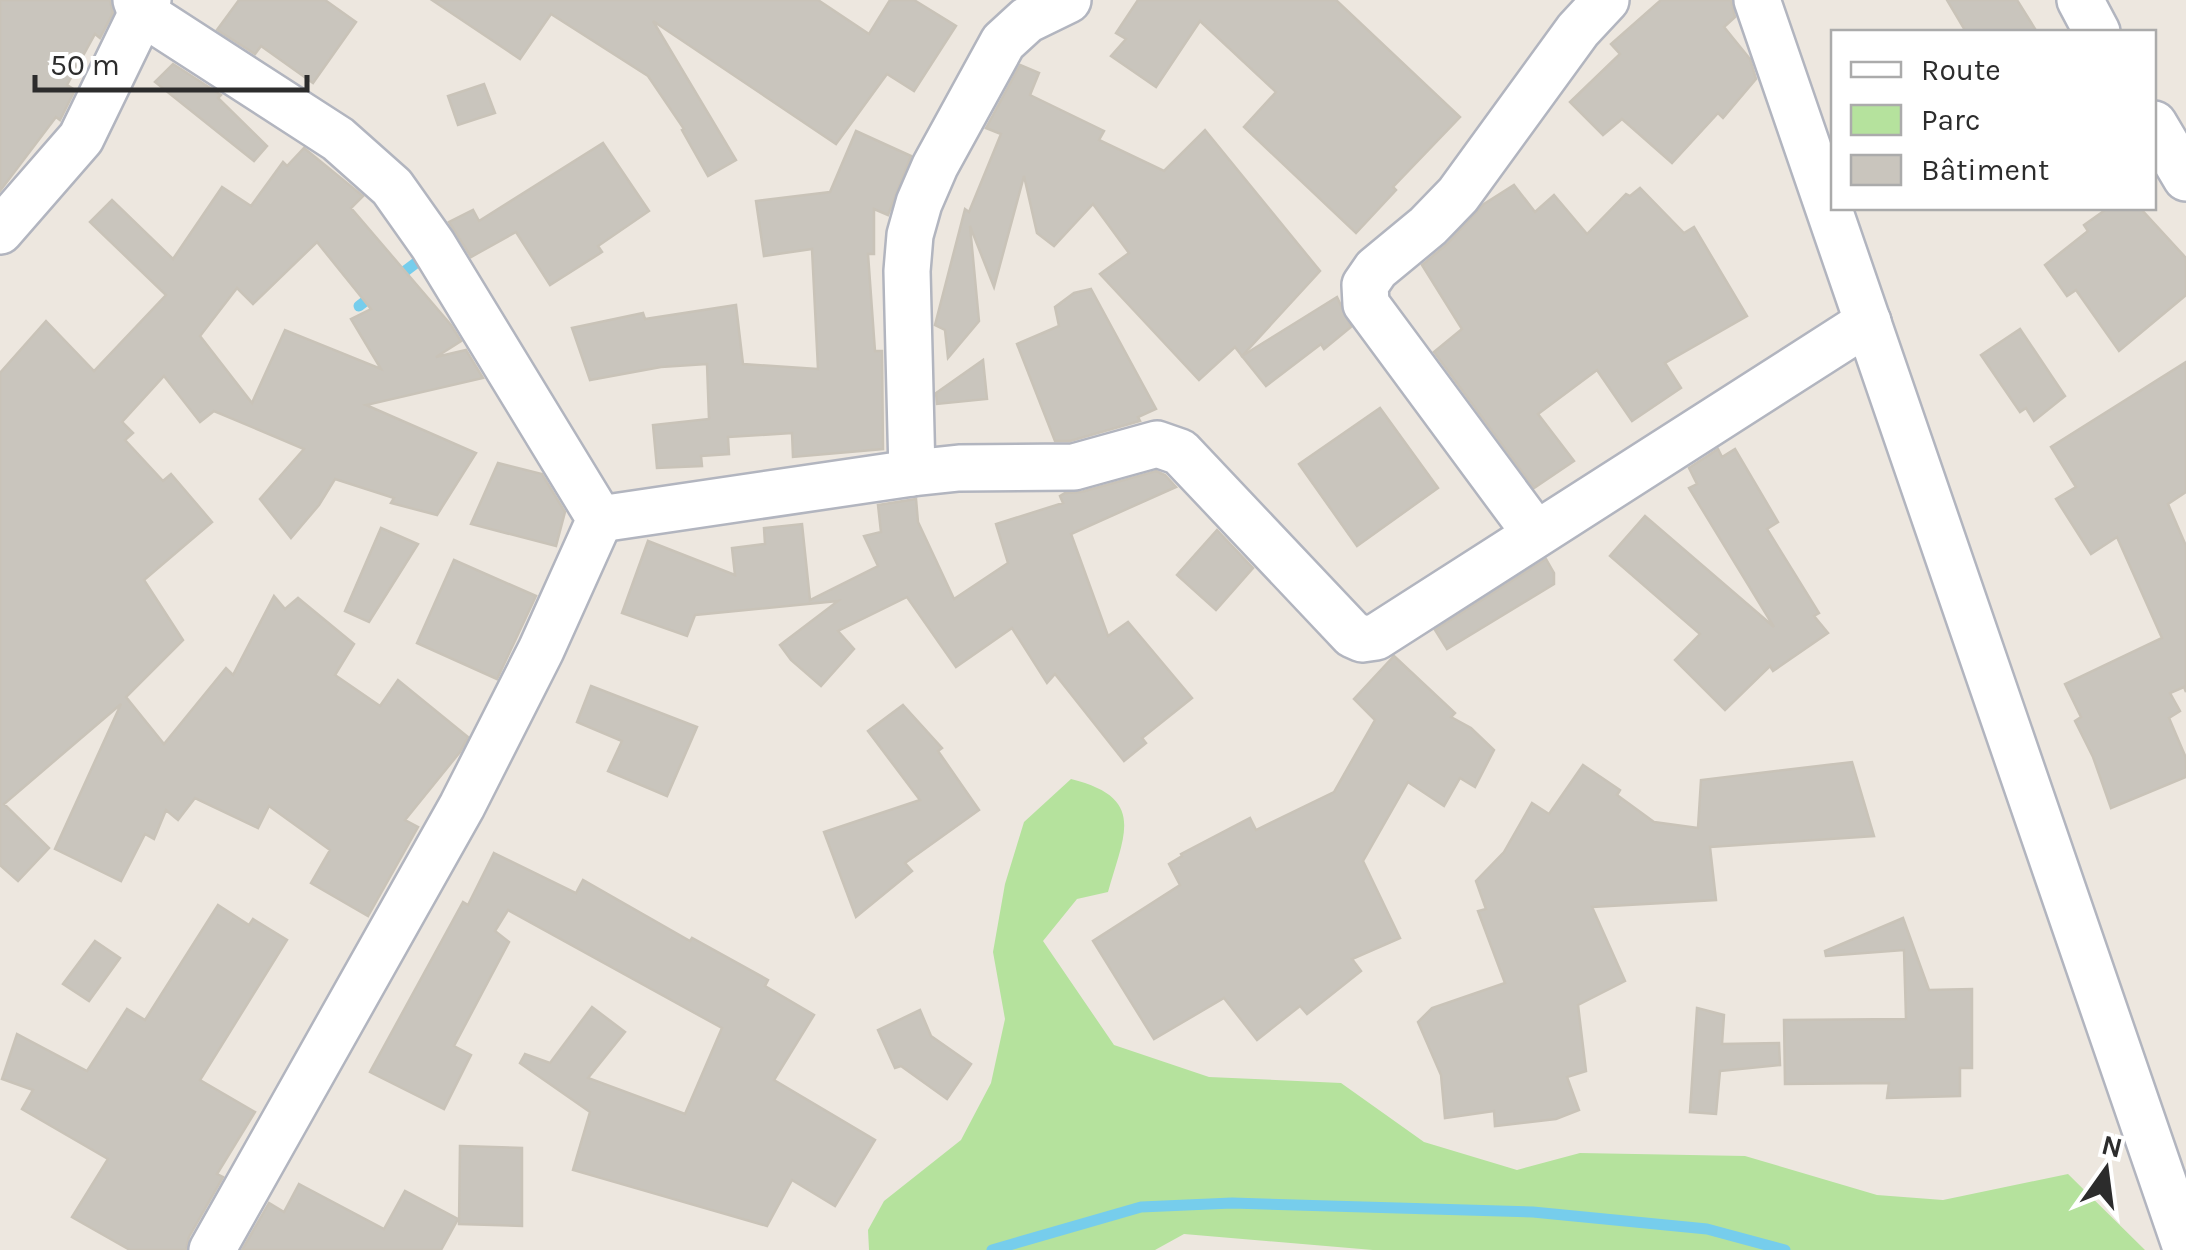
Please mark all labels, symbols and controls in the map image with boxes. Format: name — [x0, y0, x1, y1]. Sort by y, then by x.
scale bar — [35, 30, 308, 92]
legend — [1831, 30, 2156, 210]
text: 50 m — [50, 47, 120, 83]
text: Route — [1921, 52, 2001, 88]
text: Parc — [1921, 102, 1980, 138]
text: Bâtiment — [1921, 152, 2049, 188]
north arrow — [2056, 1120, 2156, 1220]
text: N — [2098, 1128, 2126, 1165]

